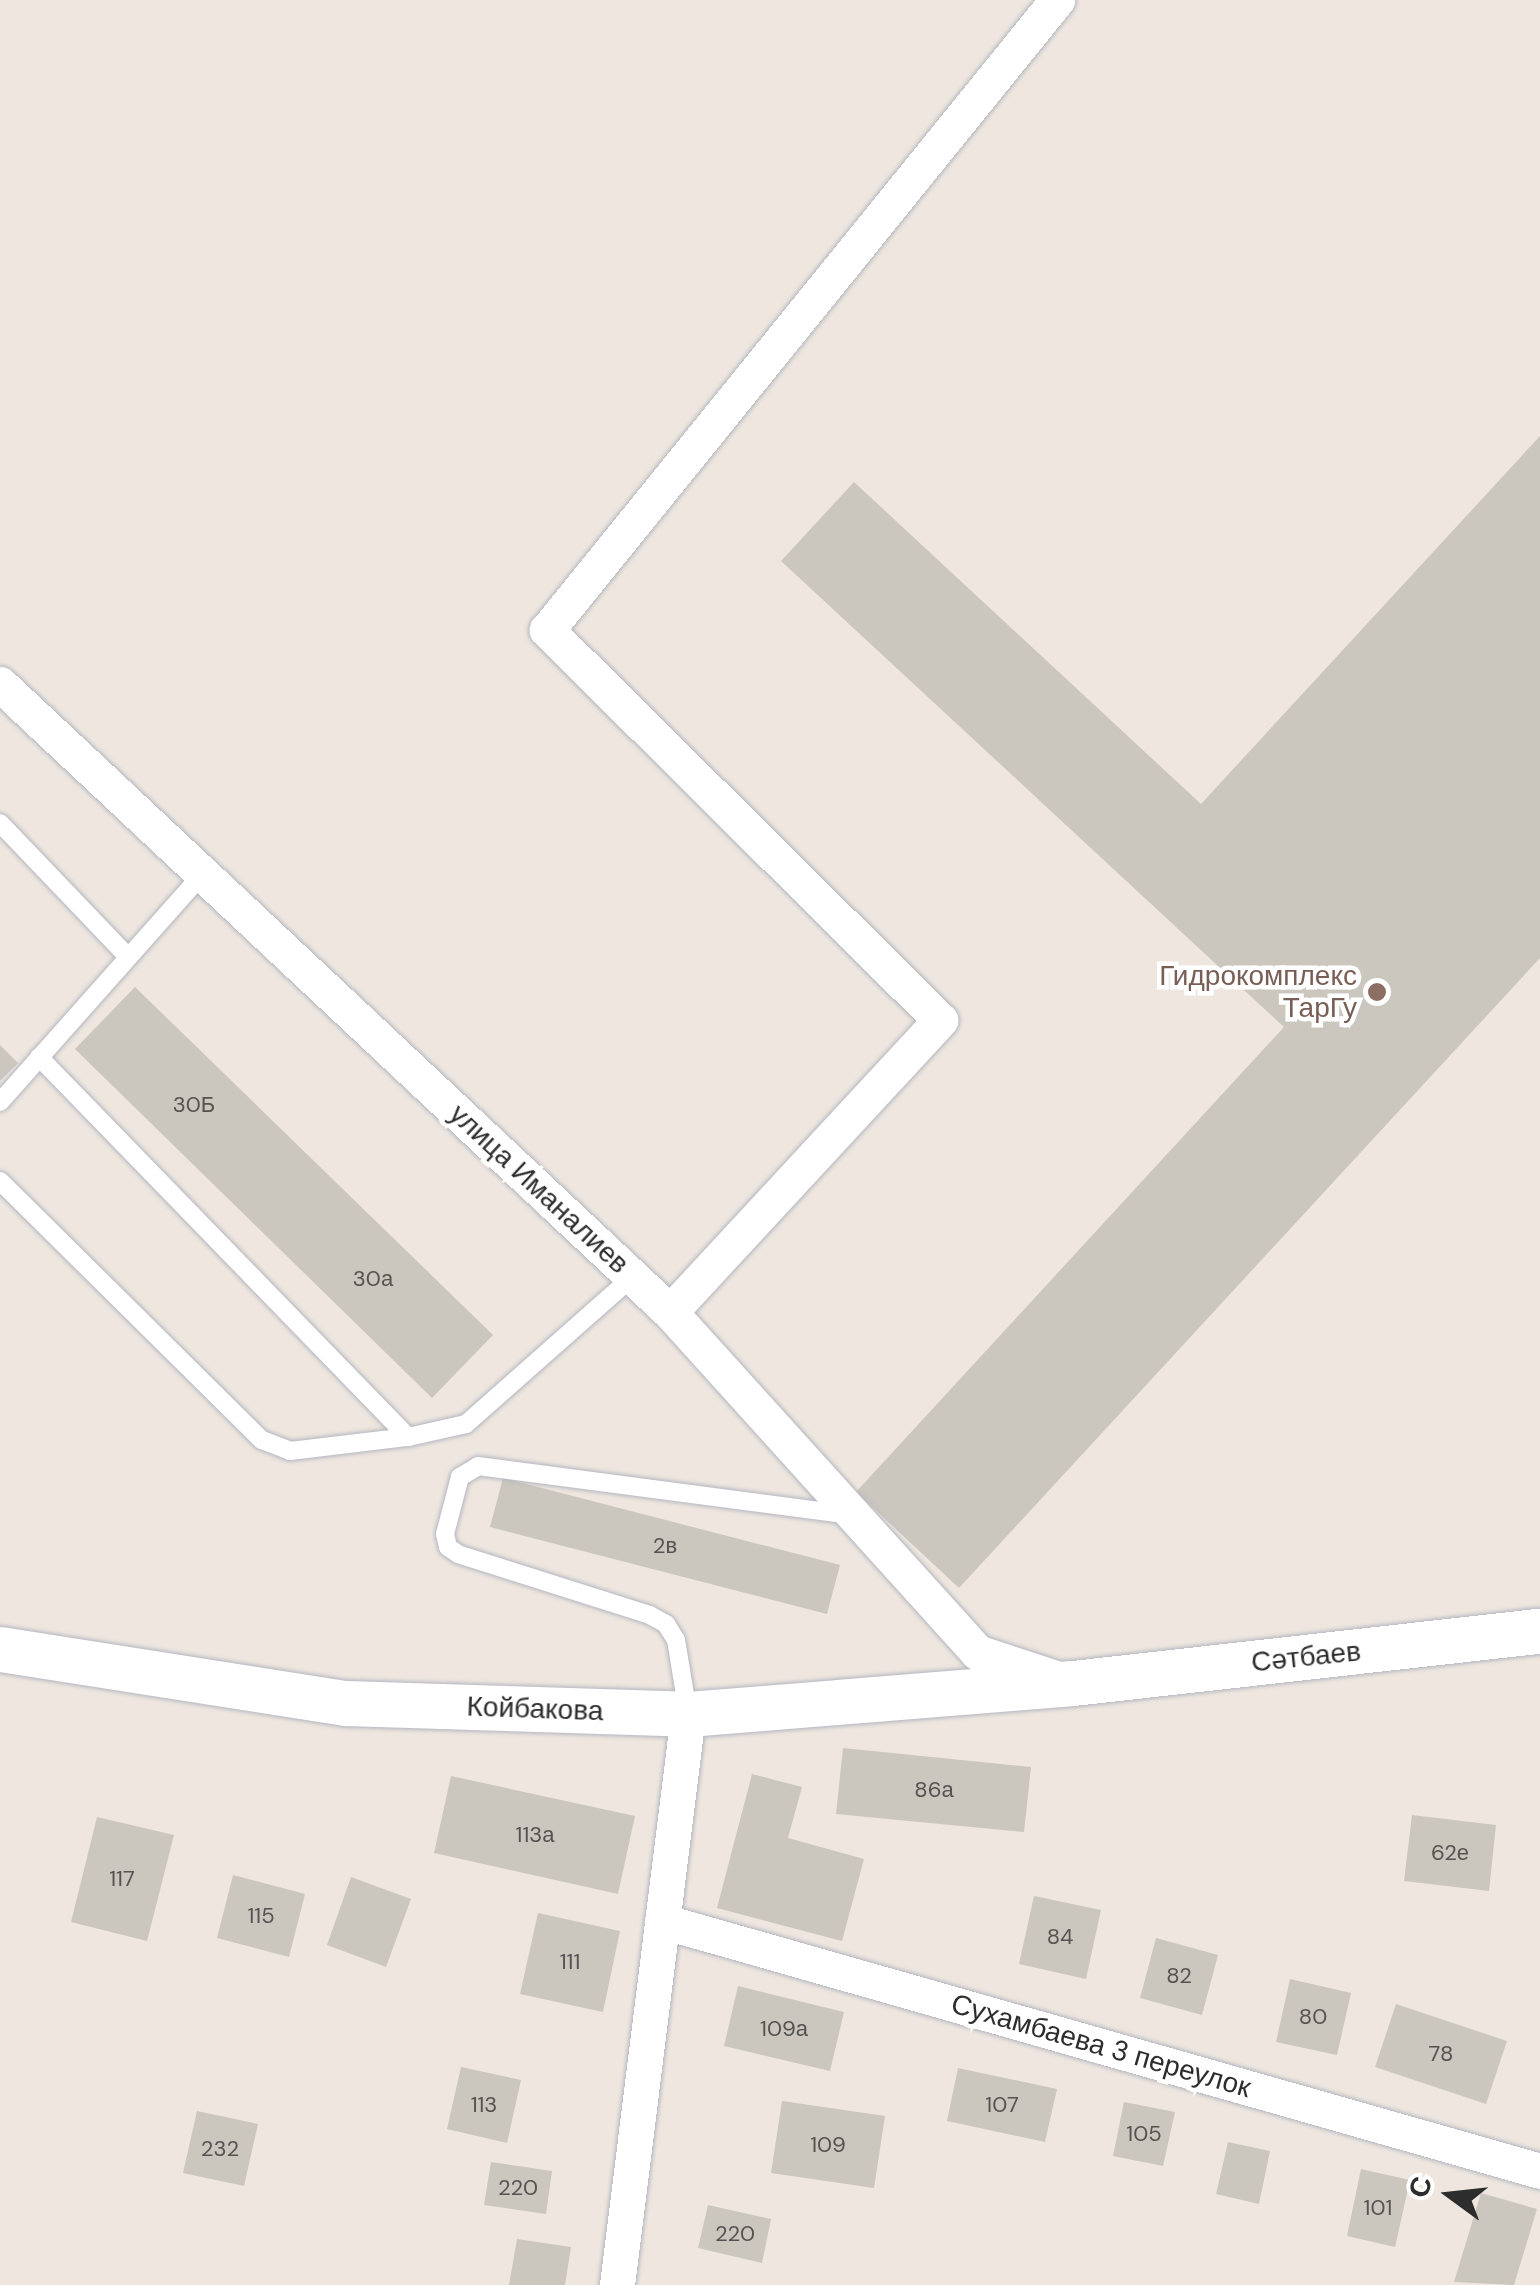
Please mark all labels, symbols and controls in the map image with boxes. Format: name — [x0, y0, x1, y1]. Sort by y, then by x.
place label: Гидрокомплекс ТарГу — [1159, 959, 1357, 1025]
marker: Гидрокомплекс ТарГу — [1366, 981, 1388, 1003]
house number: 30Б — [173, 1092, 215, 1118]
street label: улица Иманалиев — [442, 1097, 636, 1281]
house number: 30а — [353, 1266, 393, 1292]
house number: 2в — [653, 1533, 677, 1559]
street label: Сәтбаев — [1250, 1635, 1362, 1679]
street label: Койбакова — [466, 1690, 604, 1728]
house number: 86а — [914, 1777, 954, 1803]
house number: 113а — [516, 1822, 554, 1848]
house number: 62е — [1431, 1840, 1469, 1866]
house number: 117 — [109, 1866, 135, 1892]
house number: 115 — [247, 1903, 275, 1929]
house number: 84 — [1047, 1924, 1073, 1950]
house number: 111 — [560, 1949, 580, 1975]
house number: 82 — [1166, 1963, 1192, 1989]
street label: Сухамбаева 3 переулок — [947, 1987, 1255, 2105]
house number: 80 — [1299, 2004, 1327, 2030]
house number: 109а — [760, 2016, 808, 2042]
house number: 78 — [1429, 2041, 1453, 2067]
house number: 113 — [471, 2092, 497, 2118]
house number: 107 — [985, 2092, 1019, 2118]
house number: 105 — [1126, 2121, 1162, 2147]
house number: 109 — [810, 2132, 846, 2158]
house number: 232 — [201, 2136, 239, 2162]
north arrow — [1400, 2145, 1500, 2245]
text: С — [1400, 2173, 1441, 2202]
house number: 220 — [498, 2175, 538, 2201]
house number: 101 — [1364, 2195, 1392, 2221]
house number: 220 — [715, 2221, 755, 2247]

